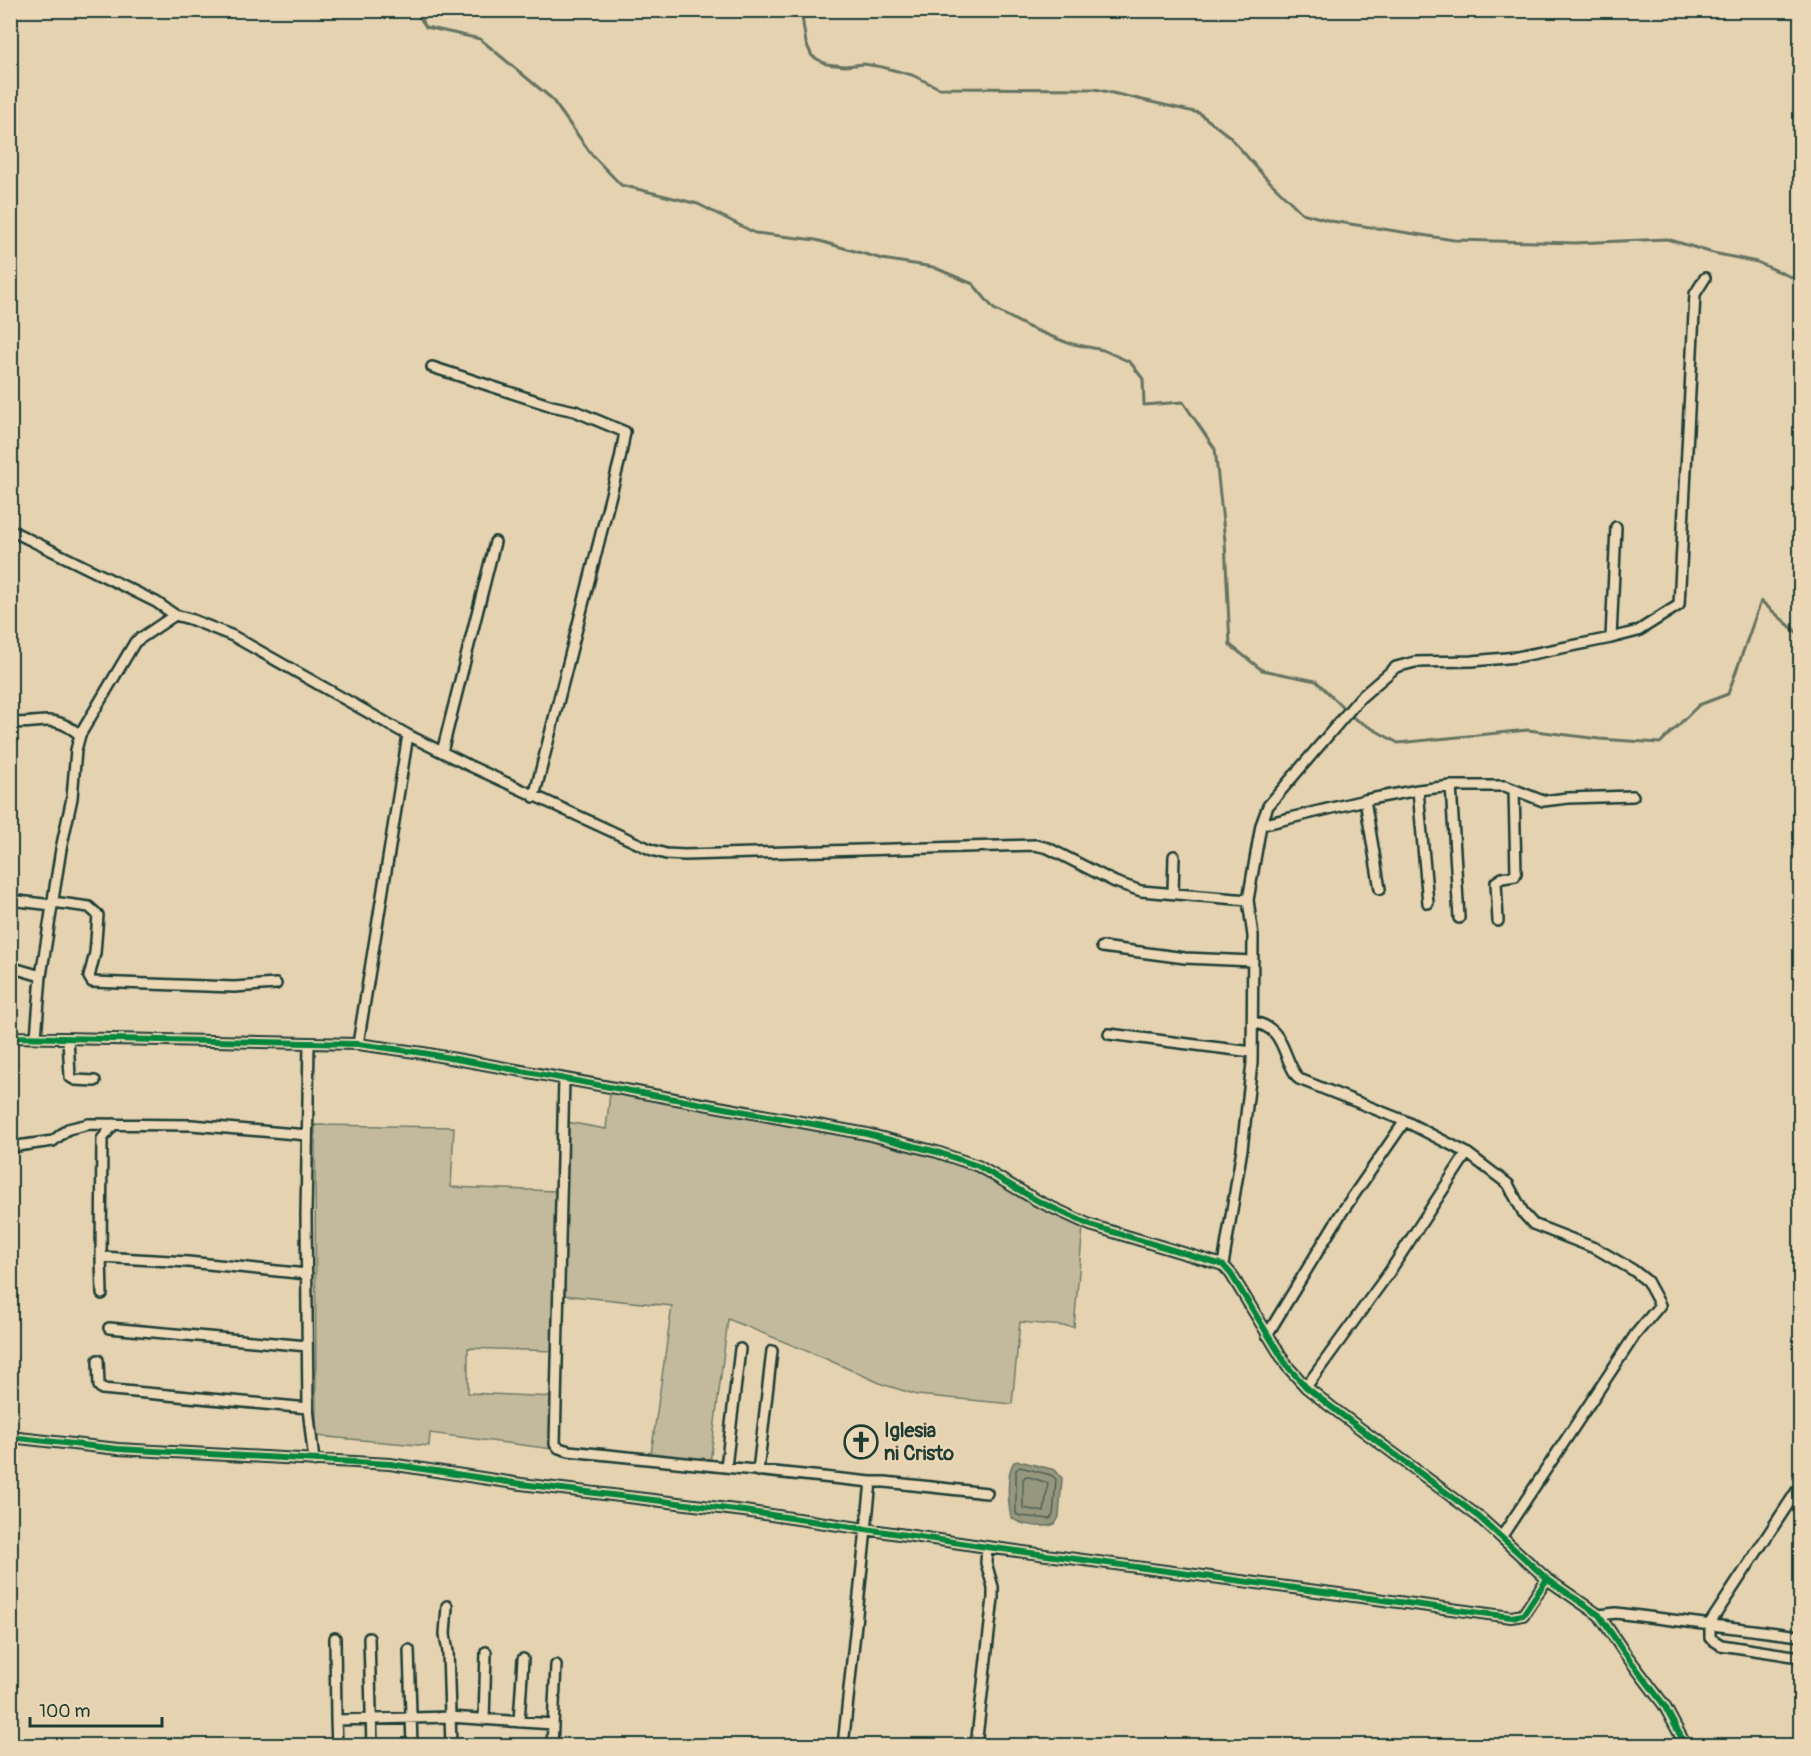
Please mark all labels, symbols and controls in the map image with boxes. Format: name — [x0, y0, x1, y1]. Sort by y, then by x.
place label: Iglesia ni Cristo — [884, 1418, 954, 1466]
church icon: Iglesia ni Cristo — [843, 1424, 879, 1460]
scale bar — [30, 1690, 162, 1728]
text: 100 m — [39, 1700, 91, 1723]

